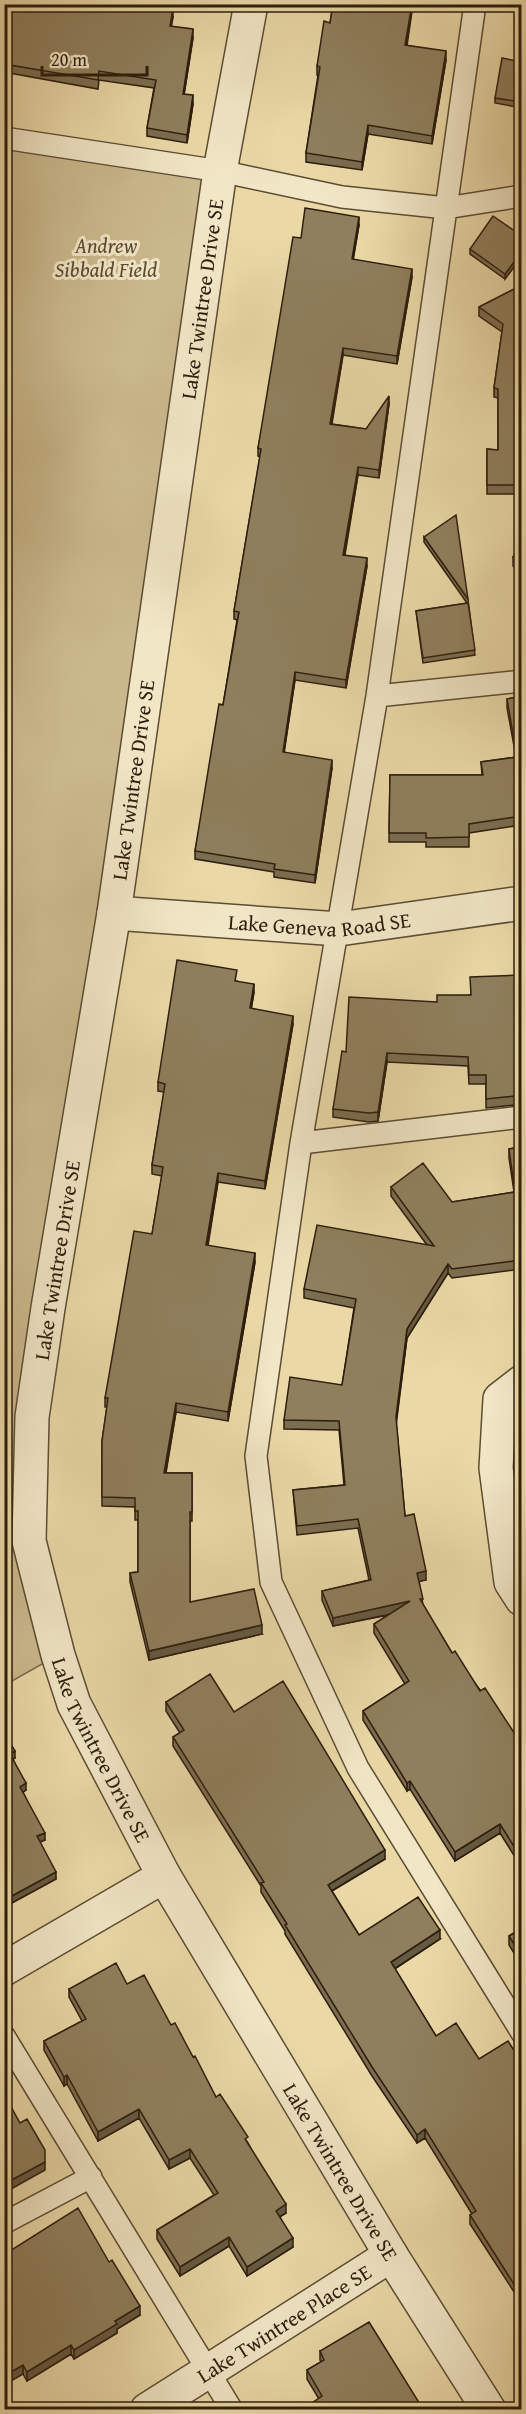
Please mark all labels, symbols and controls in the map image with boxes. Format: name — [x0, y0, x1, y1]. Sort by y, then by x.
scale bar — [42, 39, 147, 77]
text: 20 m — [51, 46, 87, 73]
street label: Lake Twintree Drive SE — [173, 196, 231, 401]
park label: Andrew Sibbald Field — [55, 230, 157, 285]
street label: Lake Twintree Drive SE — [104, 677, 162, 882]
street label: Lake Geneva Road SE — [227, 903, 413, 945]
street label: Lake Twintree Drive SE — [26, 1157, 88, 1362]
street label: Lake Twintree Drive SE — [44, 1653, 159, 1848]
street label: Lake Twintree Drive SE — [276, 2077, 406, 2267]
street label: Lake Twintree Place SE — [190, 2256, 377, 2390]

